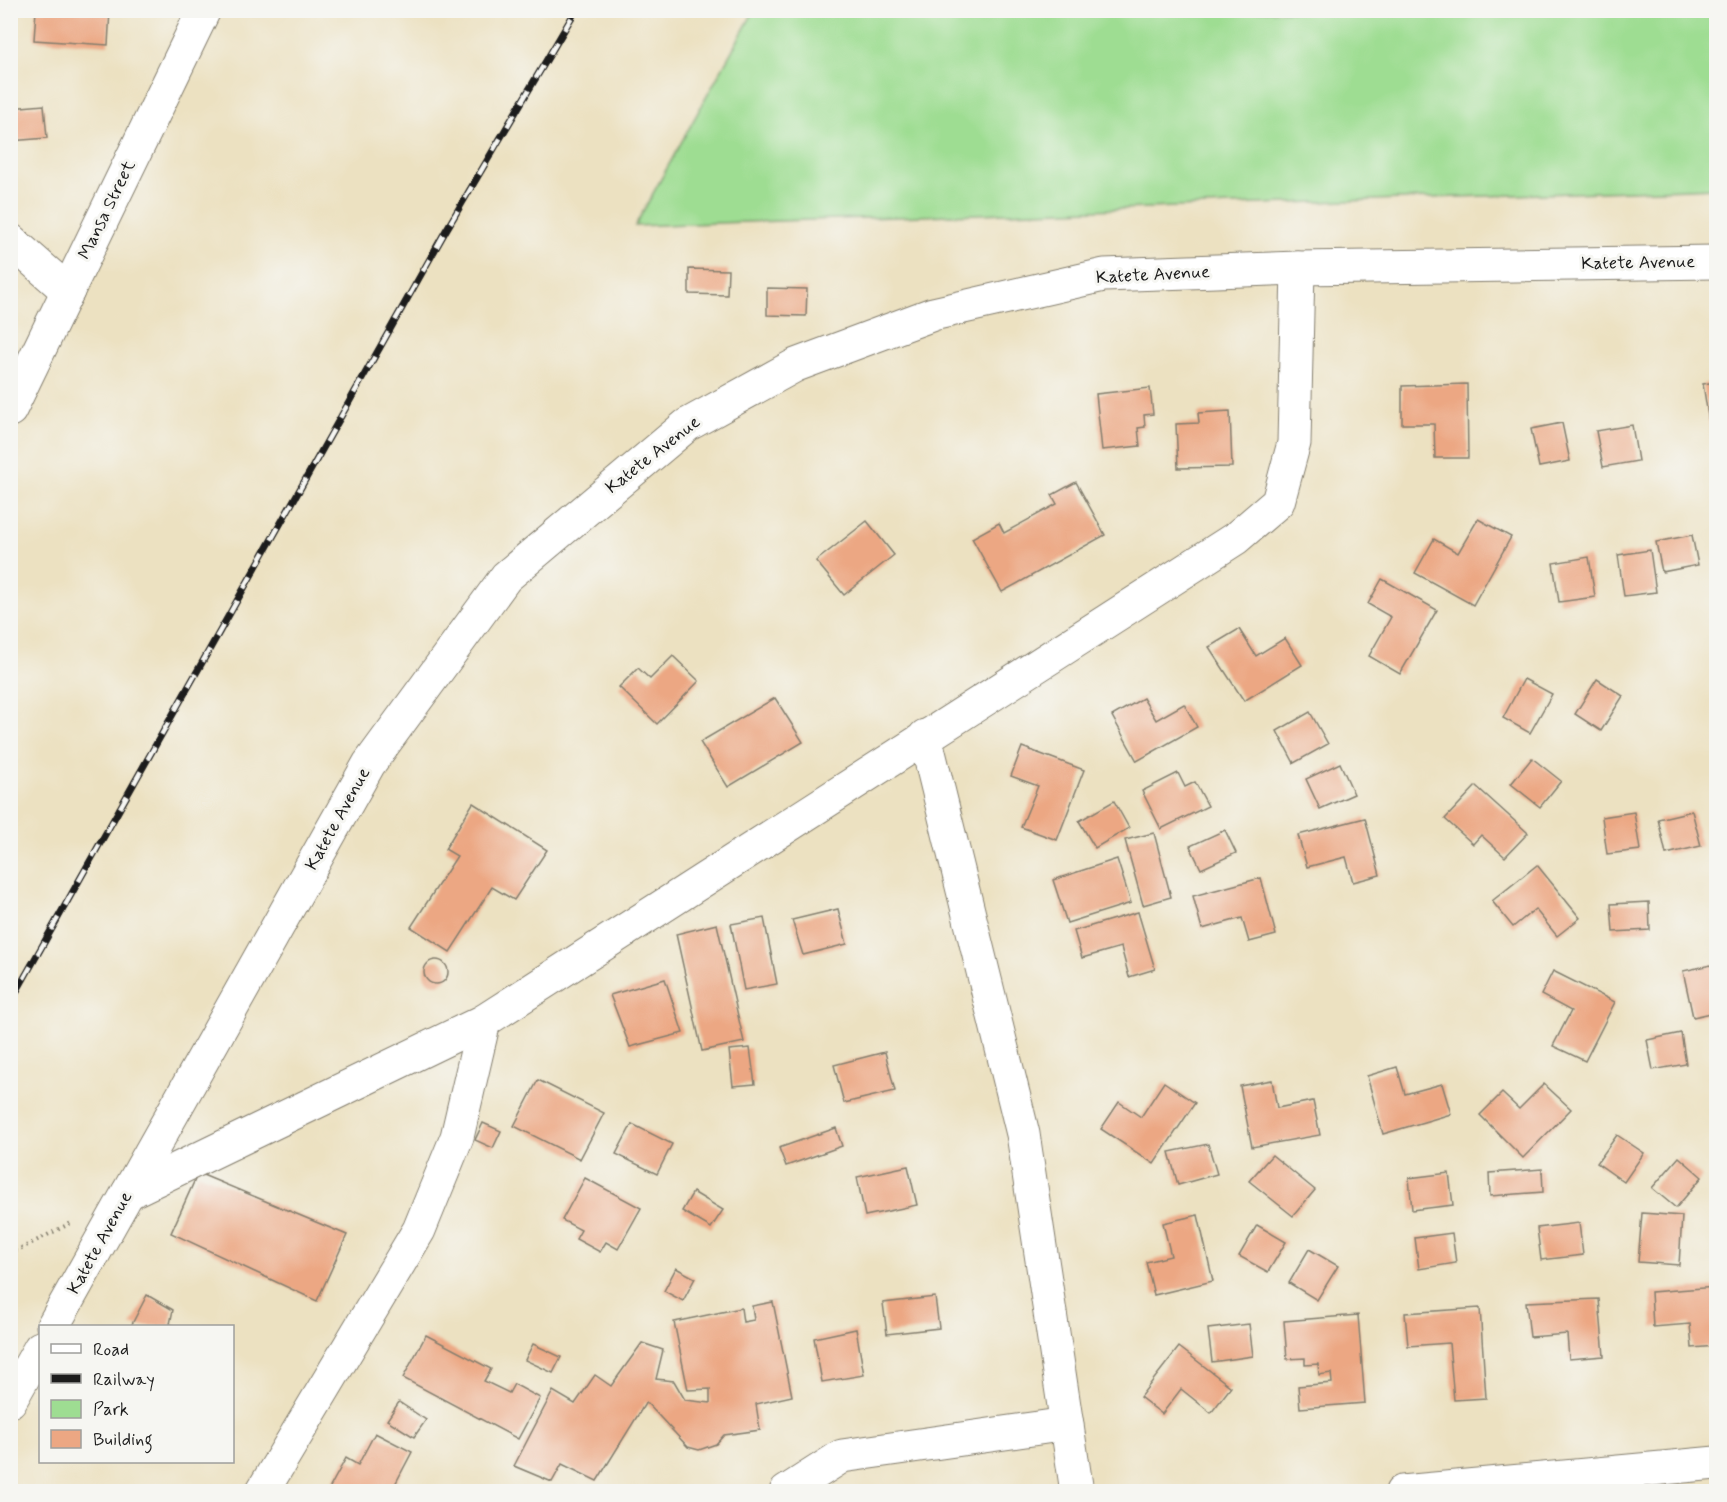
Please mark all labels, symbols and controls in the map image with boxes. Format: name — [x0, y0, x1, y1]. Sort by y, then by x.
street label: Mansa Street — [73, 156, 142, 264]
street label: Katete Avenue — [1581, 250, 1695, 276]
street label: Katete Avenue — [1095, 260, 1211, 290]
street label: Katete Avenue — [601, 410, 705, 500]
street label: Katete Avenue — [300, 763, 376, 875]
street label: Katete Avenue — [62, 1187, 138, 1299]
legend — [39, 1325, 234, 1463]
text: Road — [93, 1338, 129, 1362]
text: Railway — [93, 1368, 155, 1392]
text: Park — [93, 1398, 129, 1422]
text: Building — [93, 1428, 153, 1454]

